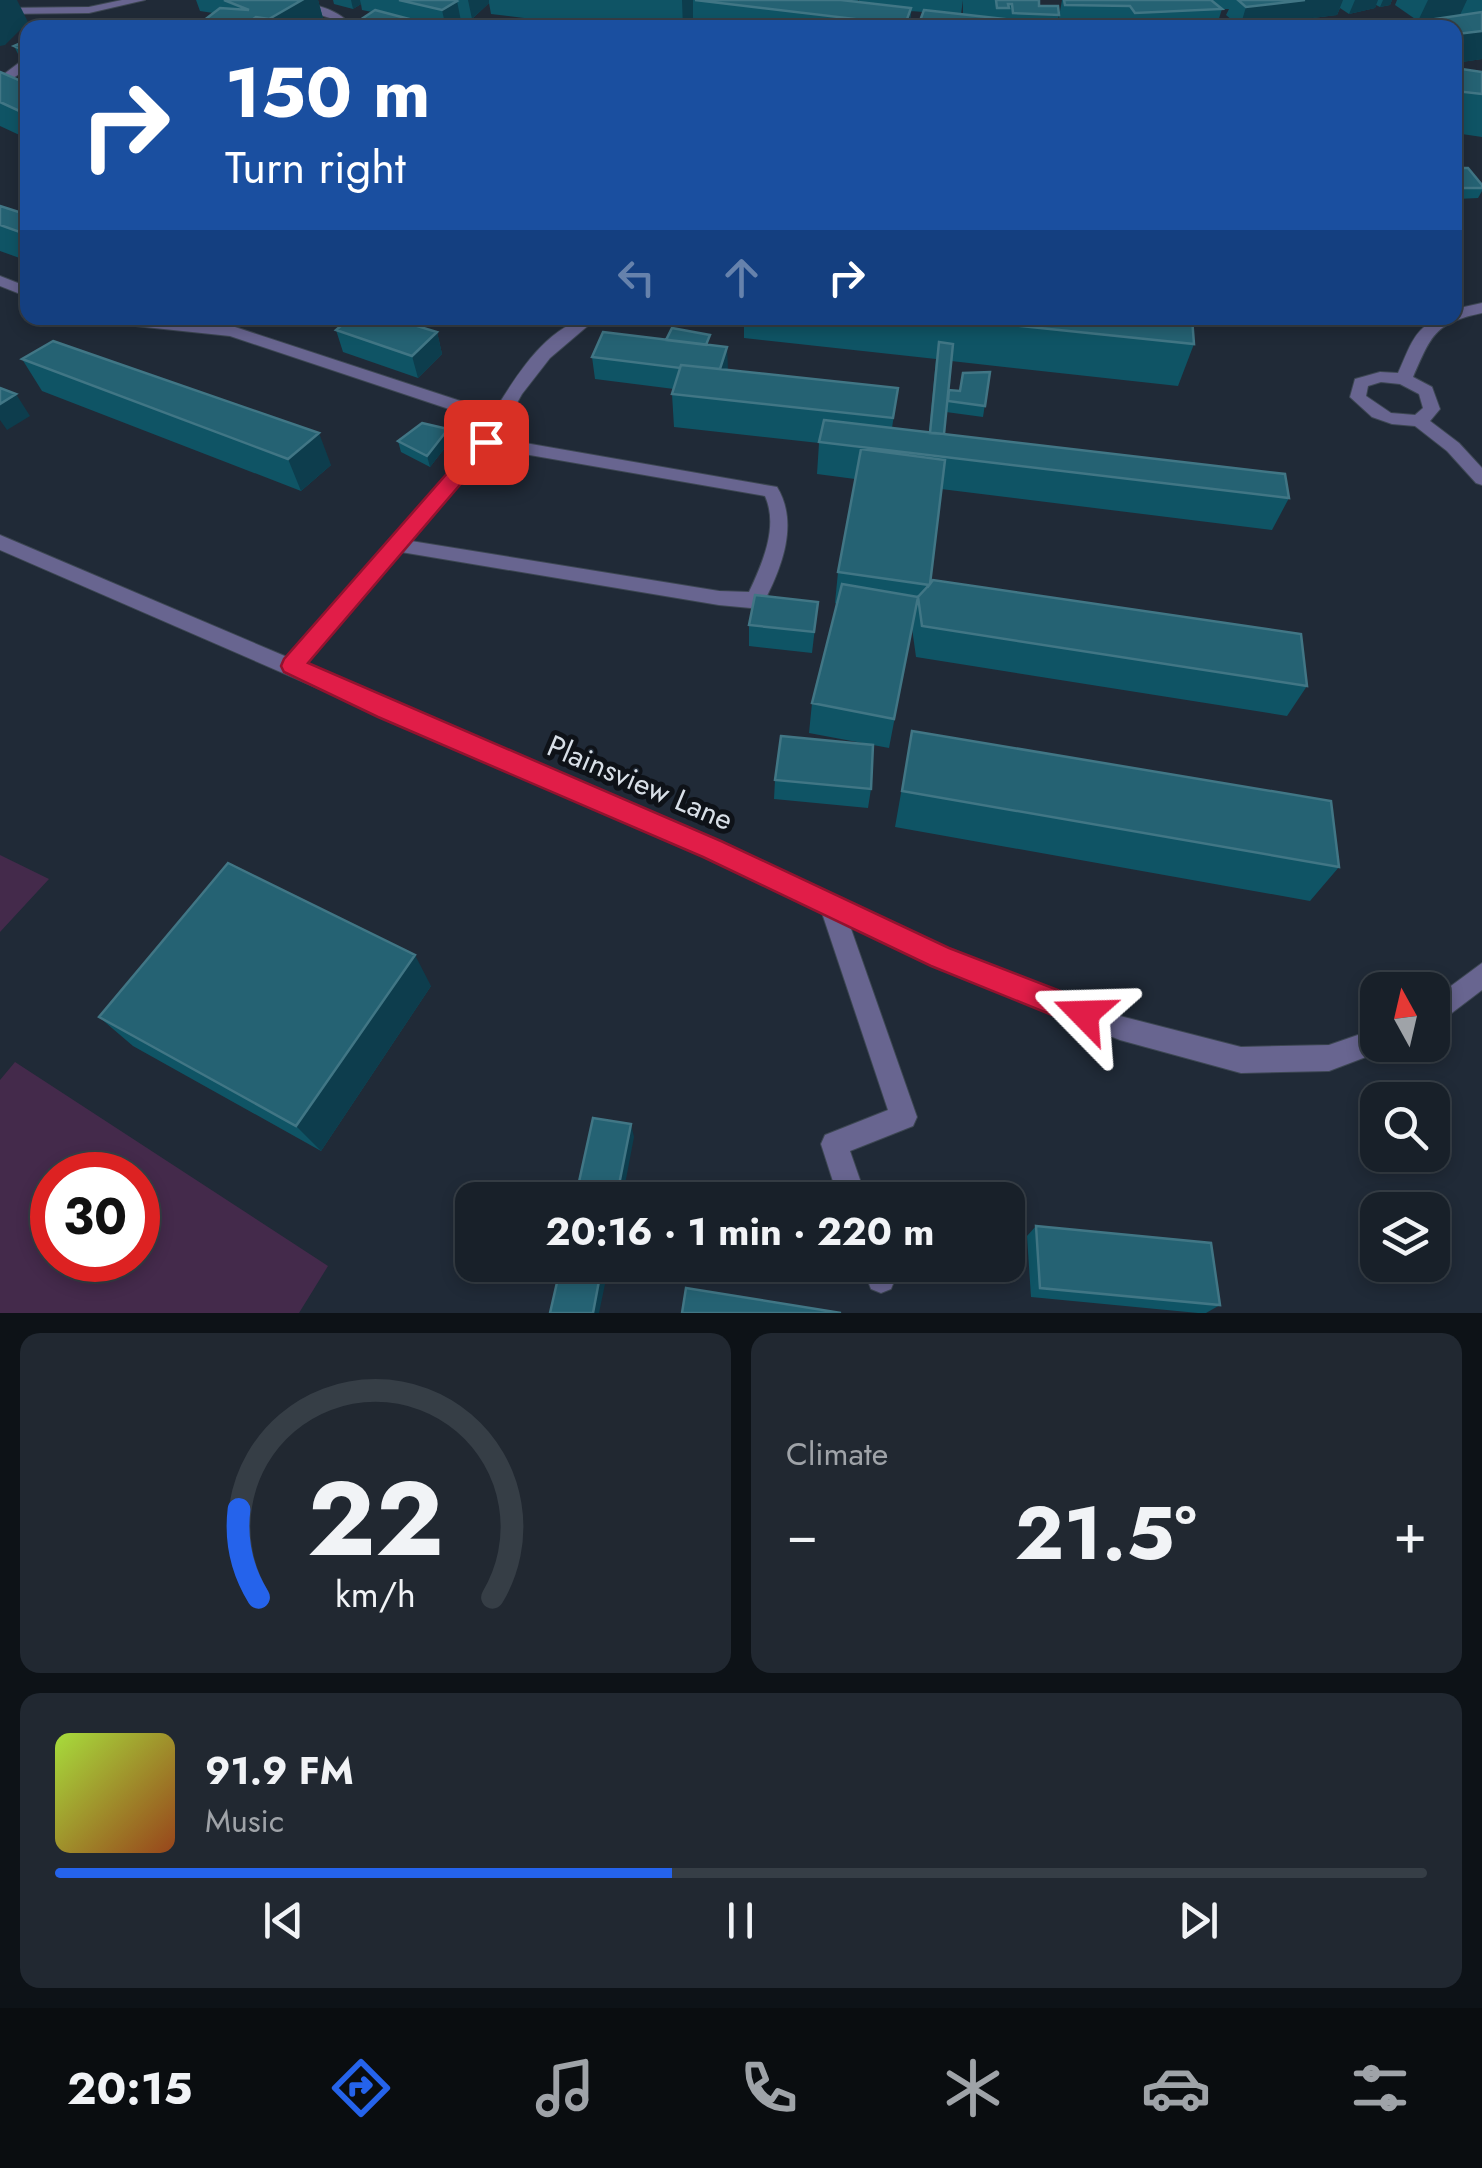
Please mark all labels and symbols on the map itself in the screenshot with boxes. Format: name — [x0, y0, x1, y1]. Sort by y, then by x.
pin — [444, 400, 529, 485]
street label: Plainsview Lane — [541, 724, 740, 841]
position arrow — [1032, 962, 1136, 1066]
north arrow — [1360, 972, 1450, 1062]
speed limit sign: 30 — [30, 1152, 160, 1282]

